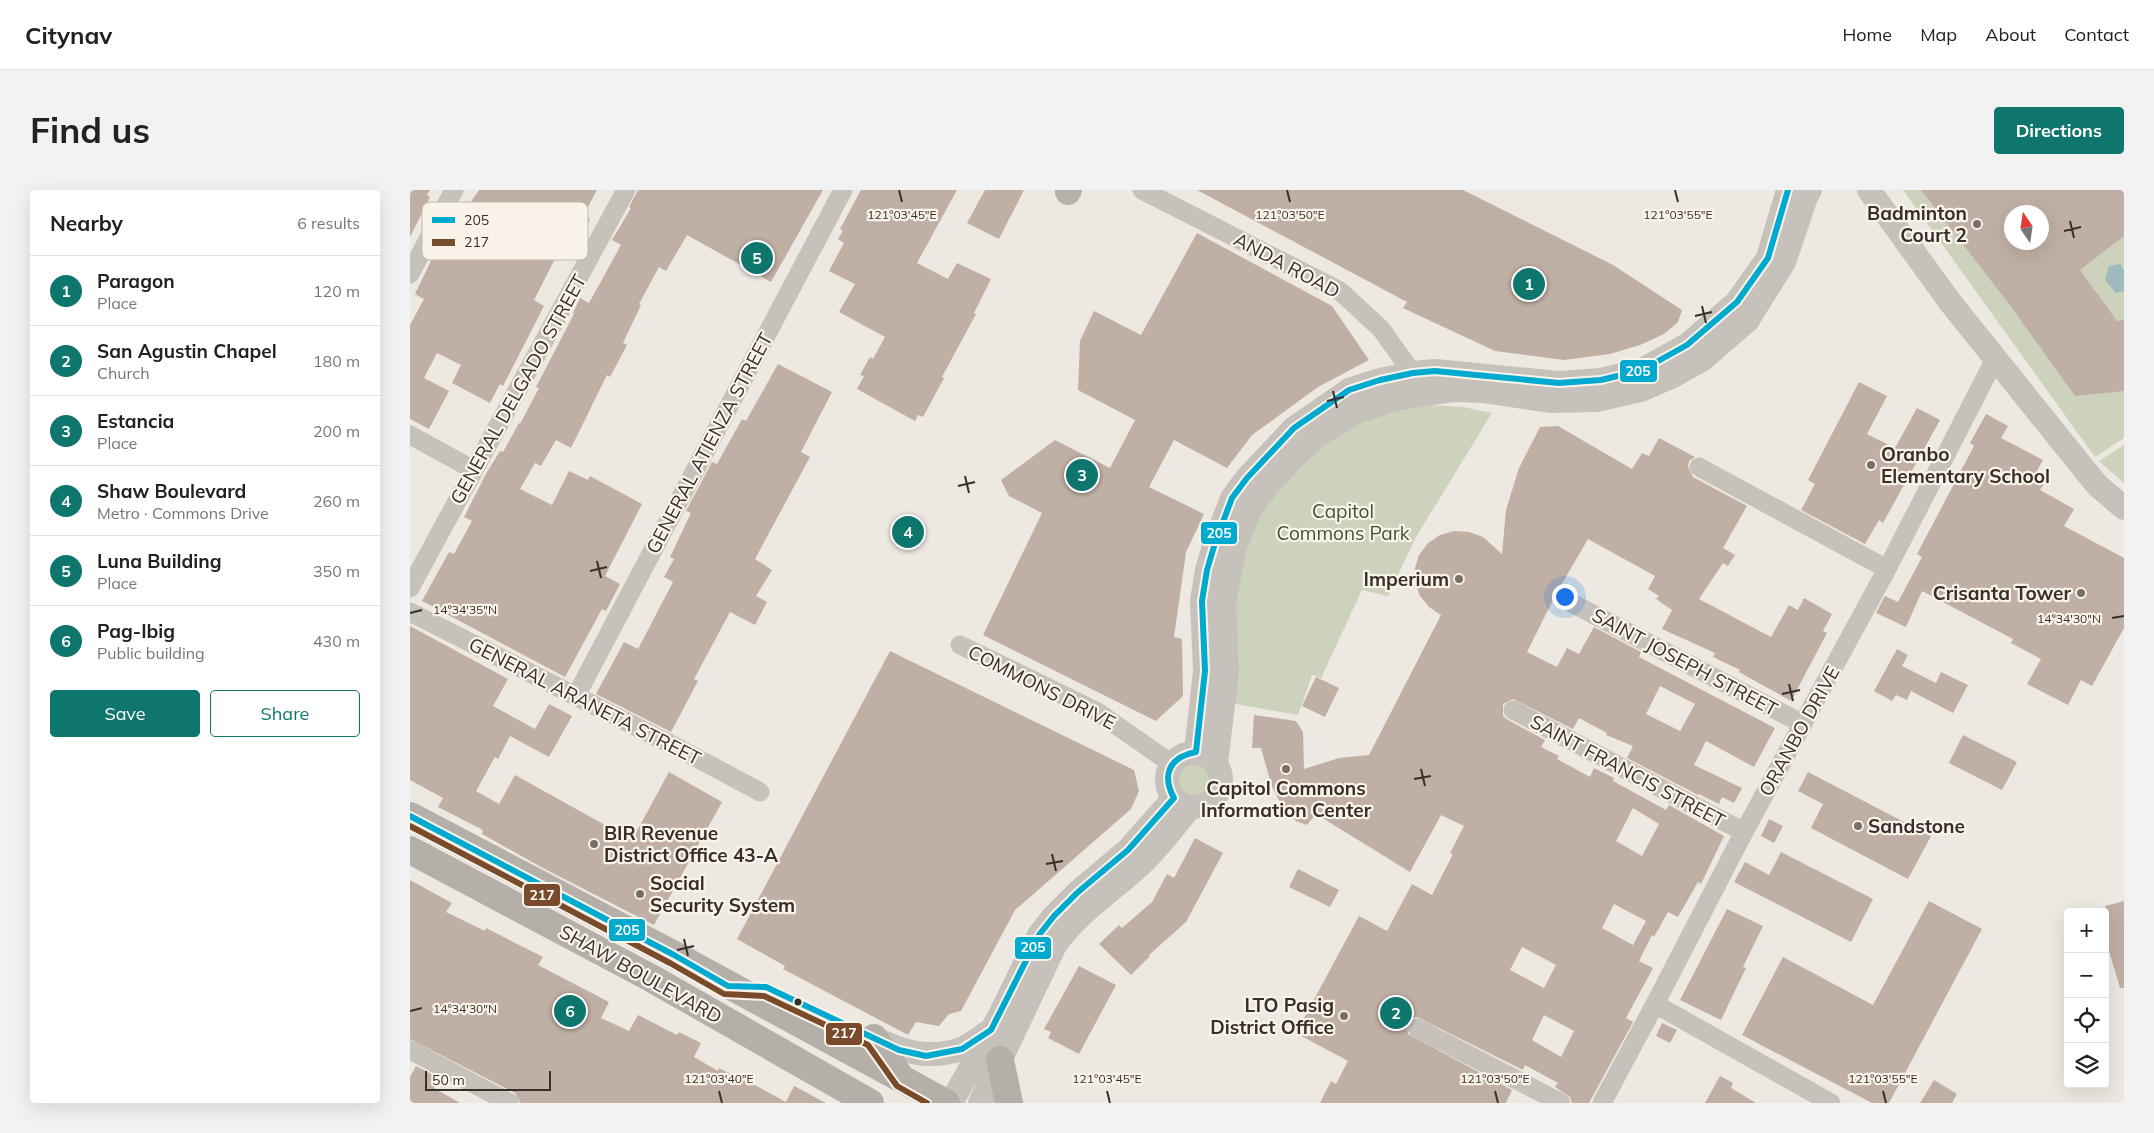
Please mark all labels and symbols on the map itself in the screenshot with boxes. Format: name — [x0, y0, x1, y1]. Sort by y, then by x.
place label: Badminton Court 2 — [1867, 201, 1967, 247]
legend — [422, 202, 588, 260]
north arrow — [2004, 205, 2049, 250]
text: 121°03'45"E — [867, 207, 937, 222]
text: 121°03'50"E — [1255, 207, 1325, 222]
text: 121°03'55"E — [1643, 207, 1713, 222]
text: 205 — [464, 211, 489, 229]
marker: Badminton Court 2 — [1971, 218, 1983, 230]
street label: ANDA ROAD — [1230, 227, 1344, 303]
text: 217 — [464, 233, 489, 251]
pin: 5 — [741, 239, 773, 277]
pin: 1 — [1513, 265, 1545, 303]
street label: GENERAL DELGADO STREET — [445, 269, 592, 508]
street label: GENERAL ATIENZA STREET — [640, 328, 778, 558]
line badge: 205 — [1619, 359, 1658, 383]
text: 205 — [1625, 362, 1651, 380]
place label: Oranbo Elementary School — [1881, 442, 2050, 488]
pin: 3 — [1066, 456, 1098, 494]
marker: Oranbo Elementary School — [1865, 459, 1877, 471]
park label: Capitol Commons Park — [1277, 499, 1410, 545]
pin: 4 — [892, 513, 924, 551]
line badge: 205 — [1200, 521, 1238, 545]
text: 205 — [1206, 524, 1232, 542]
place label: Imperium — [1363, 567, 1449, 591]
marker: Imperium — [1453, 573, 1465, 585]
place label: Crisanta Tower — [1933, 581, 2072, 605]
your location — [1552, 584, 1578, 610]
marker: Crisanta Tower — [2075, 587, 2087, 599]
text: 14°34'35"N — [433, 602, 497, 617]
street label: SAINT JOSEPH STREET — [1588, 603, 1782, 721]
text: 14°34'30"N — [2037, 611, 2101, 626]
street label: GENERAL ARANETA STREET — [465, 632, 706, 770]
street label: COMMONS DRIVE — [964, 639, 1120, 735]
street label: ORANBO DRIVE — [1753, 662, 1845, 800]
street label: SAINT FRANCIS STREET — [1526, 709, 1730, 833]
marker: Capitol Commons Information Center — [1280, 763, 1292, 775]
place label: Capitol Commons Information Center — [1201, 776, 1372, 822]
place label: Sandstone — [1868, 814, 1965, 838]
marker: Sandstone — [1852, 820, 1864, 832]
place label: BIR Revenue District Office 43-A — [604, 821, 779, 867]
marker: BIR Revenue District Office 43-A — [588, 838, 600, 850]
place label: Social Security System — [650, 871, 795, 917]
line badge: 217 — [523, 883, 561, 907]
text: 217 — [529, 886, 555, 904]
marker: Social Security System — [634, 888, 646, 900]
line badge: 205 — [608, 918, 646, 942]
street label: SHAW BOULEVARD — [556, 919, 726, 1029]
text: 205 — [614, 921, 640, 939]
line badge: 205 — [1014, 936, 1052, 960]
text: 205 — [1020, 938, 1046, 956]
pin: 6 — [554, 992, 586, 1030]
place label: LTO Pasig District Office — [1210, 993, 1334, 1039]
pin: 2 — [1380, 994, 1412, 1032]
unlabelled marker — [793, 997, 803, 1007]
text: 14°34'30"N — [433, 1001, 497, 1016]
marker: LTO Pasig District Office — [1338, 1010, 1350, 1022]
line badge: 217 — [825, 1022, 863, 1046]
text: 217 — [831, 1024, 857, 1042]
scale bar — [425, 1068, 551, 1091]
text: 121°03'40"E — [684, 1071, 754, 1086]
text: 121°03'45"E — [1072, 1071, 1142, 1086]
text: 121°03'50"E — [1460, 1071, 1530, 1086]
text: 121°03'55"E — [1848, 1071, 1918, 1086]

